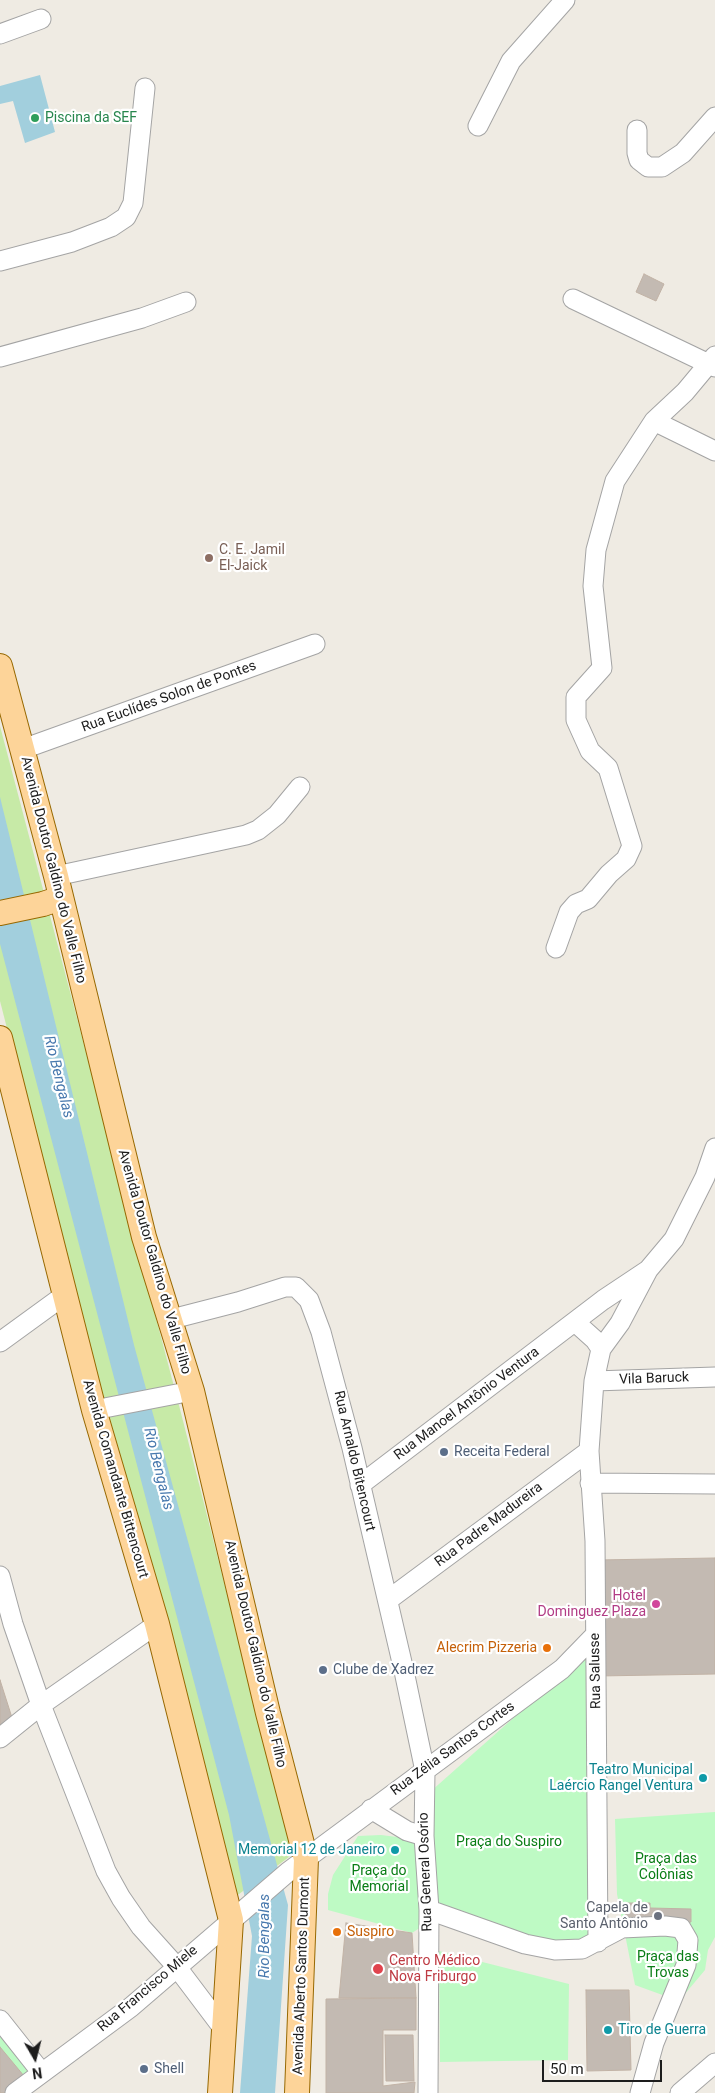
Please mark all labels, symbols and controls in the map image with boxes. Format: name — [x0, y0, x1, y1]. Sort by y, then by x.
place label: Piscina da SEF — [45, 110, 137, 126]
marker: Piscina da SEF — [29, 112, 41, 124]
place label: C. E. Jamil El-Jaick — [219, 542, 285, 574]
marker: C. E. Jamil El-Jaick — [203, 552, 215, 564]
street label: Rua Euclídes Solon de Pontes — [79, 658, 259, 736]
street label: Avenida Doutor Galdino do Valle Filho — [17, 755, 89, 985]
water label: Rio Bengalas — [39, 1034, 77, 1120]
street label: Avenida Doutor Galdino do Valle Filho — [114, 1148, 194, 1376]
street label: Rua Manoel Antônio Ventura — [391, 1344, 543, 1464]
street label: Vila Baruck — [619, 1369, 689, 1389]
street label: Avenida Comandante Bittencourt — [79, 1378, 151, 1580]
street label: Rua Arnaldo Bitencourt — [330, 1389, 378, 1533]
water label: Rio Bengalas — [139, 1426, 177, 1512]
place label: Receita Federal — [454, 1444, 550, 1460]
marker: Receita Federal — [438, 1446, 450, 1458]
street label: Rua Padre Madureira — [432, 1479, 546, 1571]
street label: Avenida Doutor Galdino do Valle Filho — [221, 1539, 289, 1769]
place label: Hotel Dominguez Plaza — [538, 1588, 646, 1620]
marker: Hotel Dominguez Plaza — [650, 1598, 662, 1610]
street label: Rua Salusse — [587, 1633, 605, 1709]
place label: Alecrim Pizzeria — [437, 1640, 537, 1656]
marker: Alecrim Pizzeria — [541, 1642, 553, 1654]
place label: Clube de Xadrez — [333, 1662, 434, 1678]
marker: Clube de Xadrez — [317, 1664, 329, 1676]
street label: Rua Zélia Santos Cortes — [388, 1698, 518, 1800]
place label: Teatro Municipal Laércio Rangel Ventura — [549, 1762, 693, 1794]
marker: Teatro Municipal Laércio Rangel Ventura — [697, 1772, 709, 1784]
street label: Rua General Osório — [416, 1812, 436, 1932]
park label: Praça do Suspiro — [456, 1834, 562, 1850]
place label: Memorial 12 de Janeiro — [238, 1842, 385, 1858]
marker: Memorial 12 de Janeiro — [389, 1844, 401, 1856]
park label: Praça das Colônias — [635, 1851, 697, 1884]
park label: Praça do Memorial — [349, 1863, 409, 1895]
street label: Avenida Alberto Santos Dumont — [290, 1877, 314, 2075]
water label: Rio Bengalas — [256, 1894, 274, 1978]
place label: Capela de Santo Antônio — [560, 1900, 648, 1932]
marker: Capela de Santo Antônio — [652, 1910, 664, 1922]
place label: Suspiro — [347, 1924, 394, 1940]
marker: Suspiro — [331, 1926, 343, 1938]
street label: Rua Francisco Miele — [95, 1942, 201, 2036]
park label: Praça das Trovas — [637, 1949, 699, 1981]
place label: Centro Médico Nova Friburgo — [389, 1953, 480, 1985]
marker: Centro Médico Nova Friburgo — [371, 1962, 385, 1976]
place label: Tiro de Guerra — [618, 2022, 706, 2038]
marker: Tiro de Guerra — [602, 2024, 614, 2036]
north arrow — [10, 2033, 60, 2083]
scale bar — [545, 2050, 665, 2082]
text: 50 m — [550, 2060, 584, 2078]
place label: Shell — [154, 2061, 184, 2077]
marker: Shell — [138, 2063, 150, 2075]
text: N — [31, 2064, 43, 2081]

